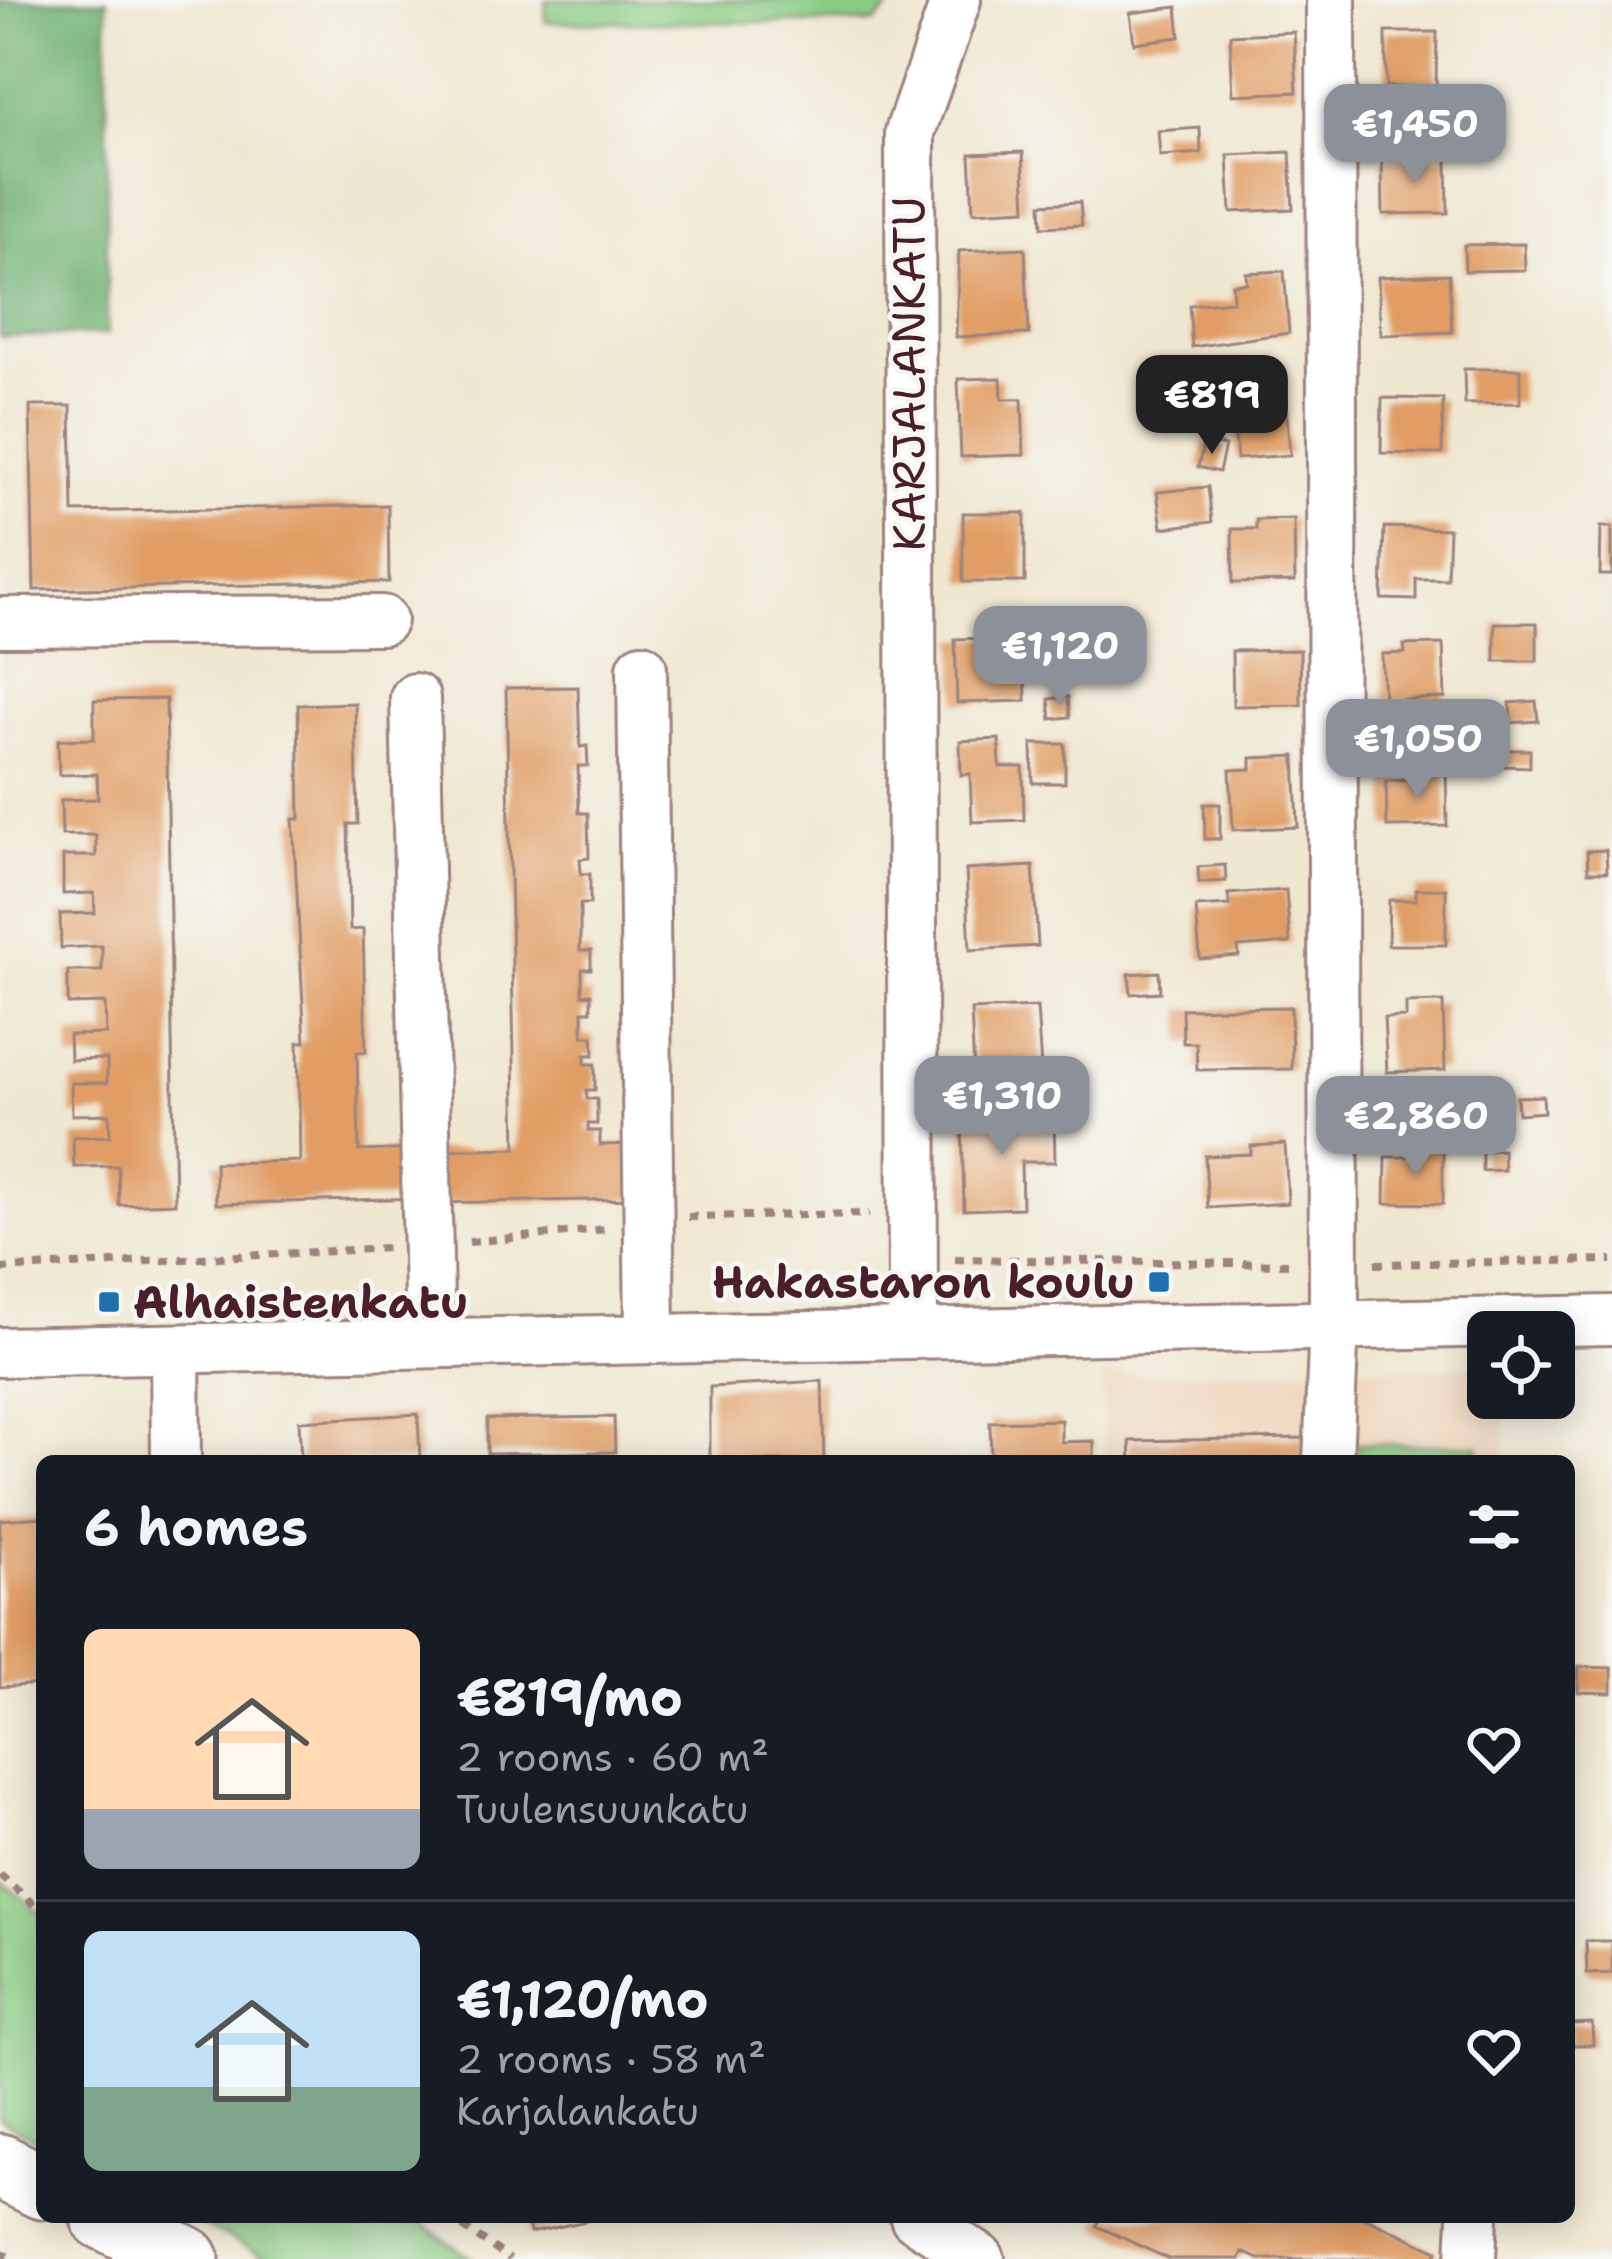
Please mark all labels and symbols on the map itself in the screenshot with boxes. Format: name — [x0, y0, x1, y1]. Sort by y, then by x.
pin: €1,450 — [1317, 84, 1513, 186]
street label: KARJALANKATU — [879, 197, 939, 551]
pin: €819 — [1141, 355, 1283, 457]
pin: €1,120 — [962, 606, 1158, 708]
pin: €1,050 — [1320, 699, 1516, 801]
pin: €1,310 — [904, 1056, 1100, 1158]
pin: €2,860 — [1318, 1076, 1514, 1178]
place label: Hakastaron koulu — [712, 1252, 1135, 1312]
marker: Hakastaron koulu — [1146, 1269, 1172, 1295]
place label: Alhaistenkatu — [133, 1272, 468, 1332]
marker: Alhaistenkatu — [96, 1289, 122, 1315]

